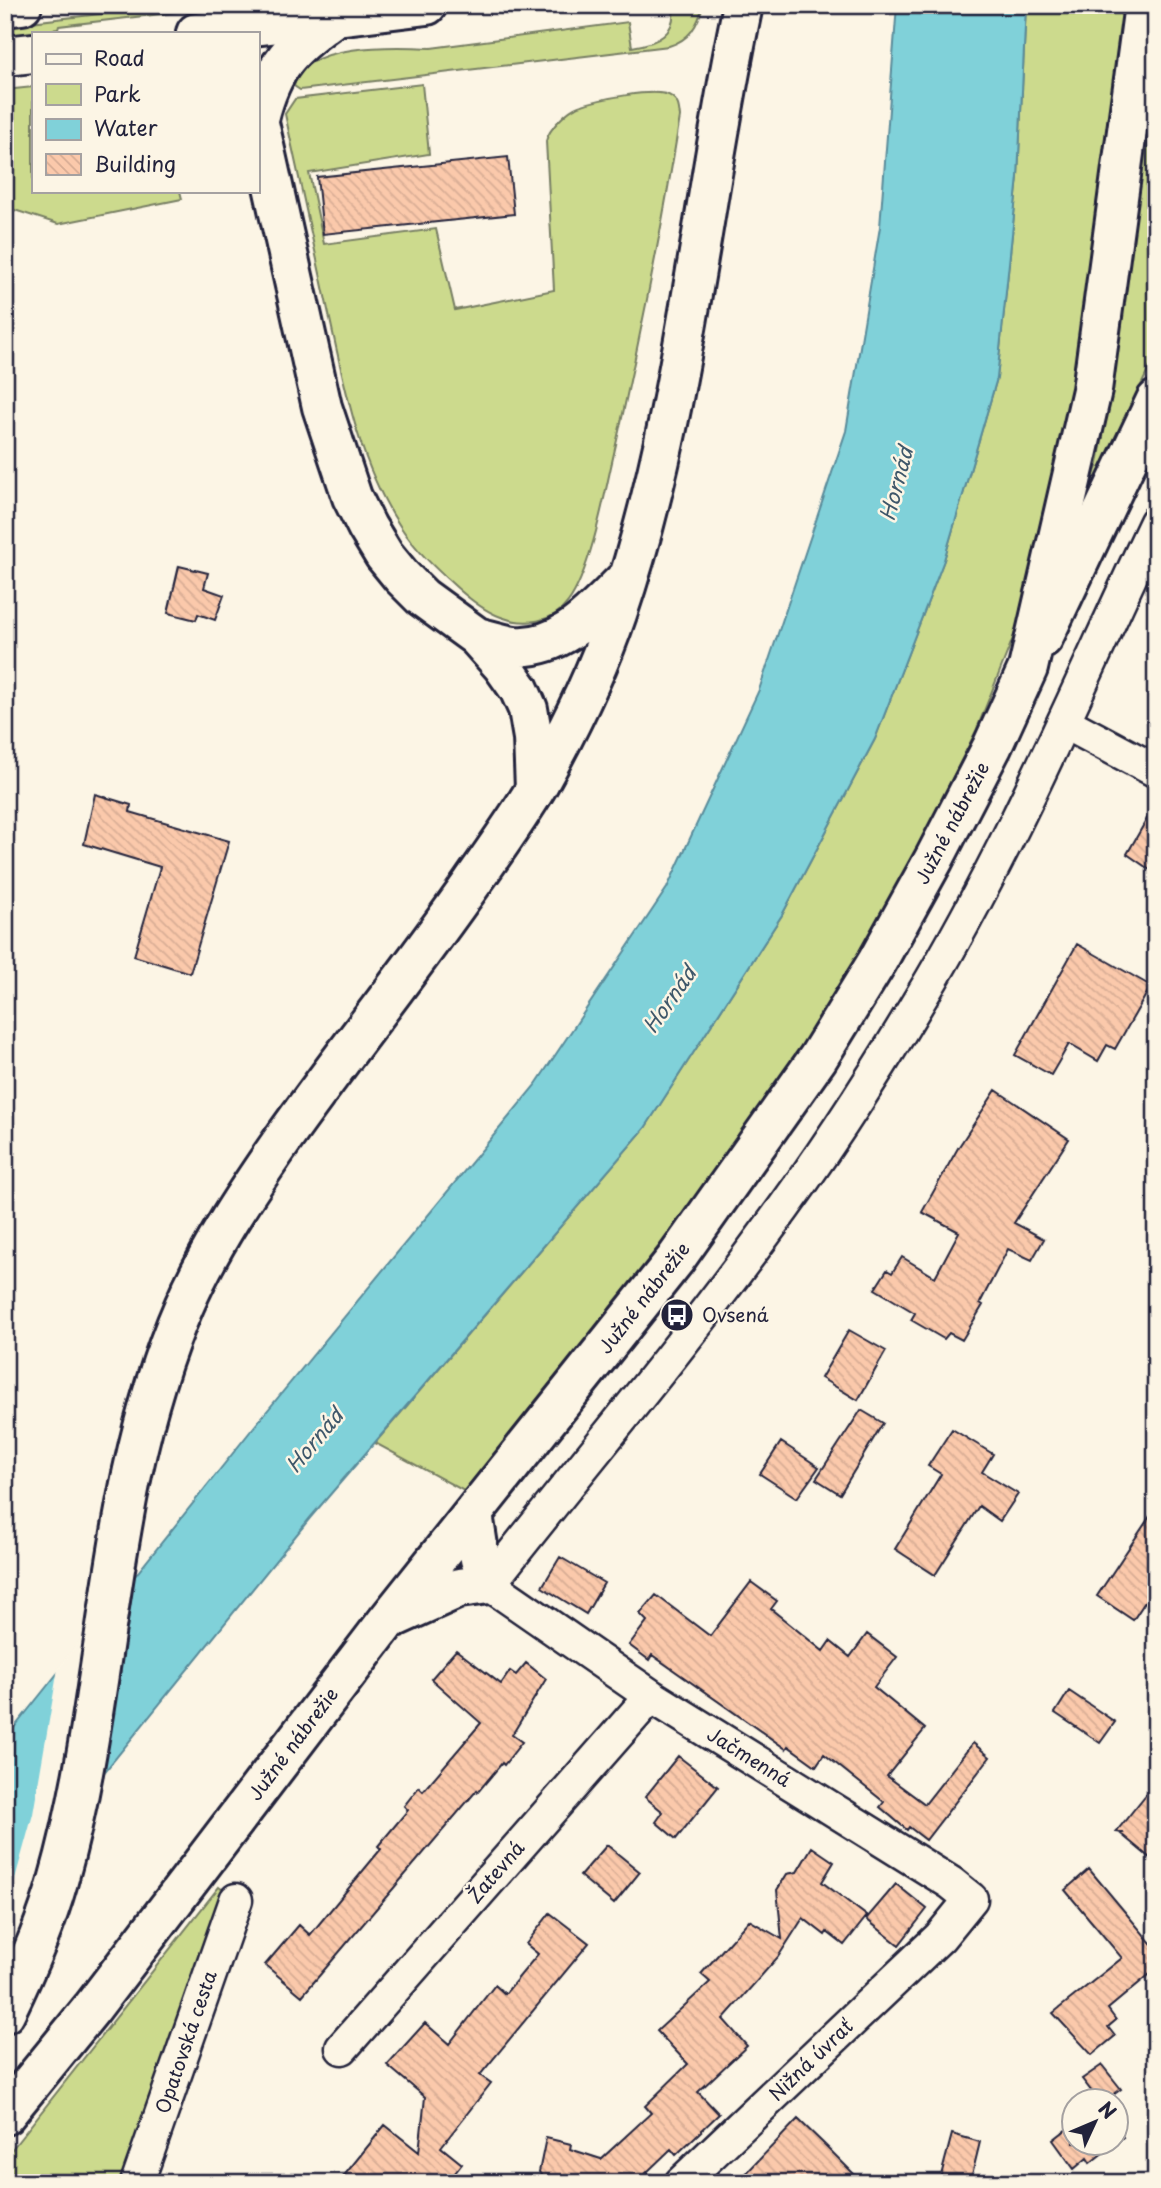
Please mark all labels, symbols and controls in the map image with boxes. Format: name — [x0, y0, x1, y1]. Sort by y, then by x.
legend — [32, 32, 259, 192]
text: Road — [94, 41, 145, 73]
text: Park — [94, 77, 141, 109]
text: Water — [94, 111, 158, 143]
text: Building — [94, 147, 176, 179]
water label: Hornád — [870, 440, 921, 524]
street label: Južné nábrežie — [907, 756, 995, 889]
water label: Hornád — [634, 957, 705, 1039]
street label: Južné nábrežie — [591, 1236, 696, 1359]
bus stop icon: Ovsená — [658, 1296, 696, 1334]
place label: Ovsená — [702, 1300, 769, 1328]
water label: Hornád — [277, 1399, 352, 1479]
street label: Južné nábrežie — [240, 1681, 344, 1806]
street label: Jačmenná — [702, 1719, 797, 1793]
street label: Žatevná — [460, 1834, 530, 1909]
street label: Opatovská cesta — [147, 1966, 223, 2117]
street label: Nižná úvrať — [762, 2012, 859, 2107]
north arrow — [1060, 2086, 1130, 2156]
text: N — [1093, 2094, 1123, 2125]

